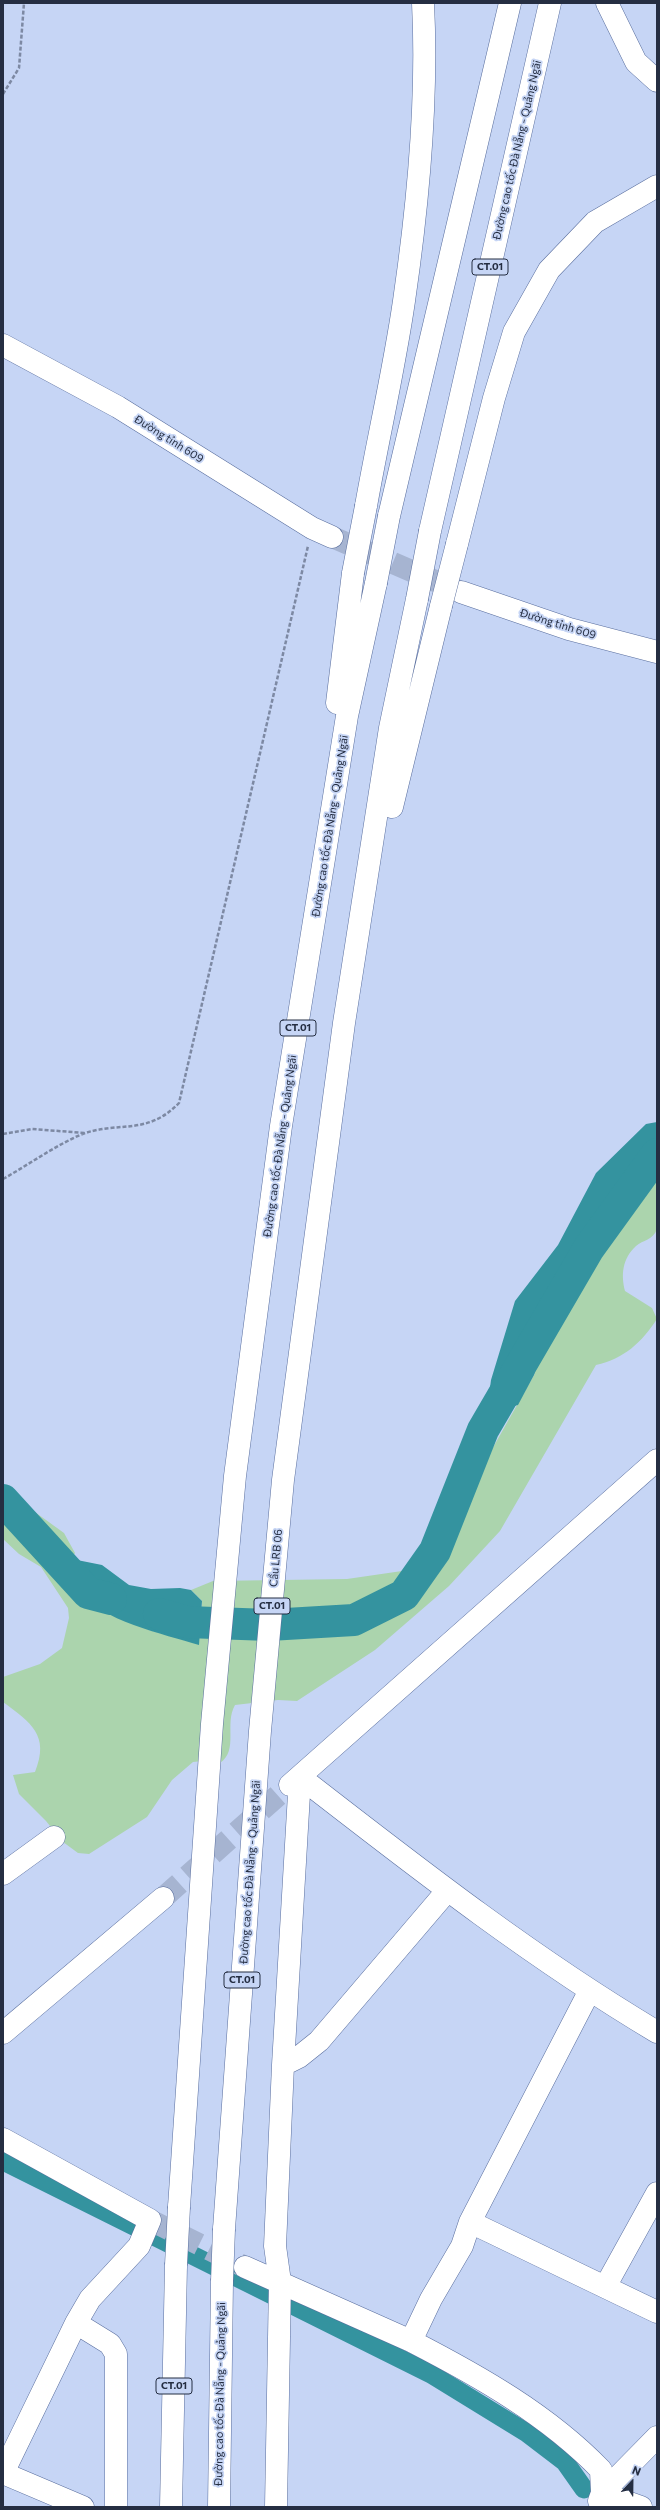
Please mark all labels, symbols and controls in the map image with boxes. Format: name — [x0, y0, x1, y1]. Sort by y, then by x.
street label: Đường cao tốc Đà Nẵng - Quảng Ngãi — [490, 59, 544, 241]
road number: CT.01 — [472, 259, 508, 275]
street label: Đường tỉnh 609 — [132, 412, 206, 466]
street label: Đường tỉnh 609 — [518, 606, 598, 642]
street label: Đường cao tốc Đà Nẵng - Quảng Ngãi — [309, 734, 351, 918]
road number: CT.01 — [280, 1020, 316, 1036]
street label: Đường cao tốc Đà Nẵng - Quảng Ngãi — [261, 1054, 299, 1238]
street label: Cầu LRB 06 — [267, 1528, 285, 1588]
road number: CT.01 — [254, 1598, 290, 1614]
street label: Đường cao tốc Đà Nẵng - Quảng Ngãi — [237, 1780, 263, 1964]
road number: CT.01 — [224, 1972, 260, 1988]
street label: Đường cao tốc Đà Nẵng - Quảng Ngãi — [212, 2302, 228, 2486]
road number: CT.01 — [156, 2378, 192, 2394]
north arrow — [612, 2462, 652, 2502]
text: N — [630, 2463, 643, 2478]

